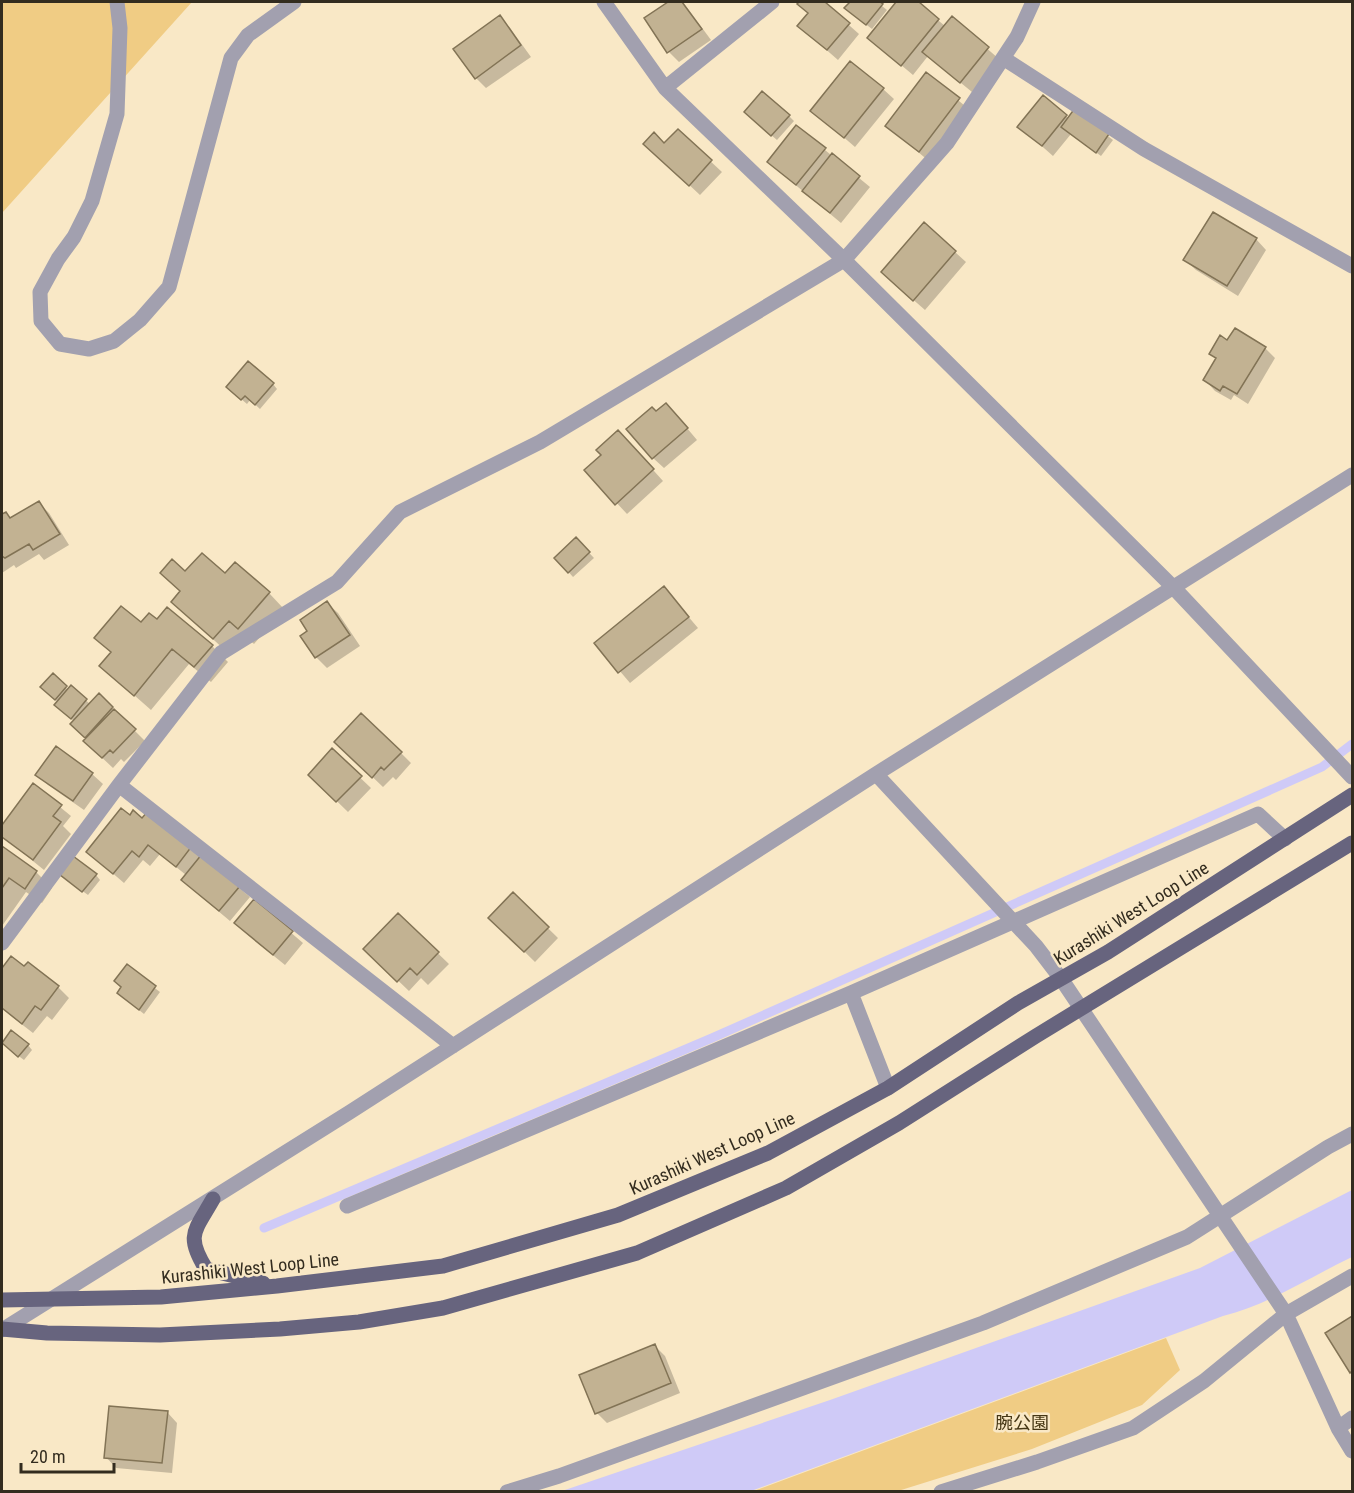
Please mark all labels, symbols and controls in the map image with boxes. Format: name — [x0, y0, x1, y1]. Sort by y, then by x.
street label: Kurashiki West Loop Line — [1050, 857, 1212, 969]
street label: Kurashiki West Loop Line — [626, 1107, 798, 1199]
street label: Kurashiki West Loop Line — [160, 1248, 340, 1288]
park label: 腕公園 — [995, 1412, 1049, 1433]
scale bar — [21, 1436, 114, 1474]
text: 20 m — [30, 1446, 65, 1467]

